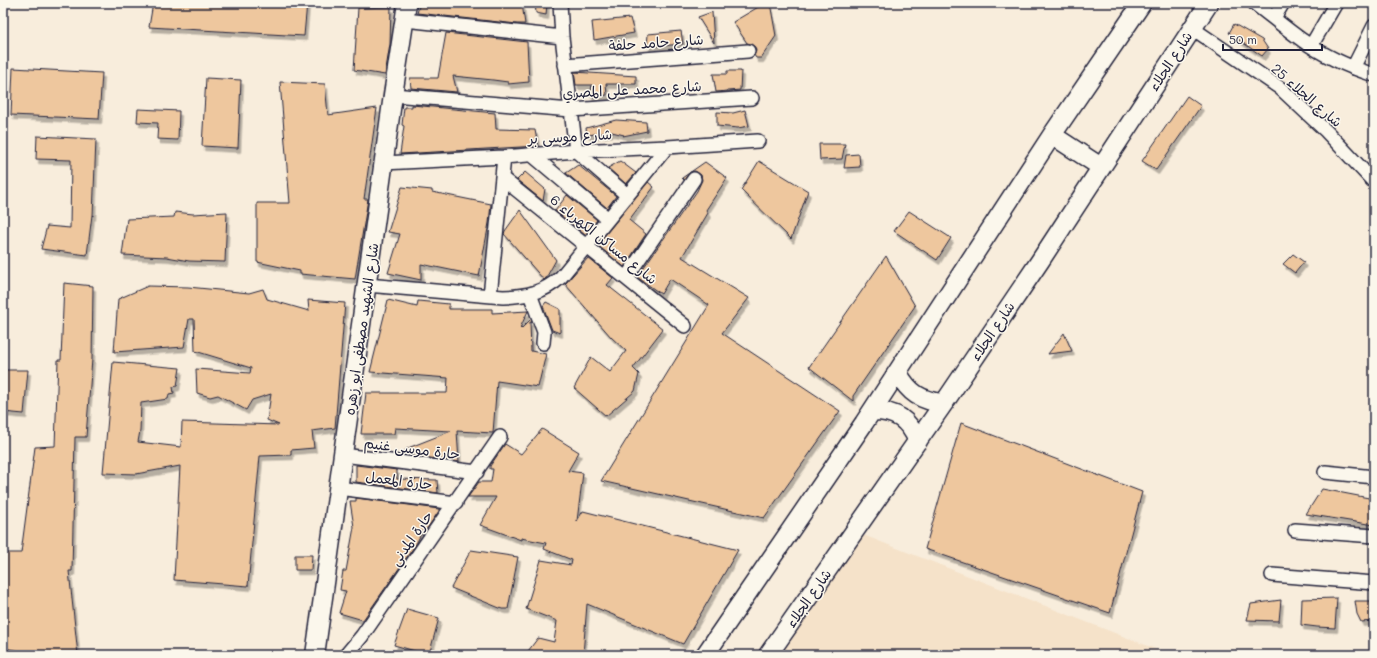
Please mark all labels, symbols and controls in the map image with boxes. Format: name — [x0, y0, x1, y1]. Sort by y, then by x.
scale bar — [1223, 26, 1322, 52]
street label: شارع الجلاء — [1144, 28, 1197, 95]
street label: شارع حامد حلفة — [608, 29, 704, 56]
text: 50 m — [1229, 31, 1257, 47]
street label: شارع الجلاء 25 — [1267, 59, 1346, 132]
street label: شارع محمد على المصري — [562, 76, 702, 104]
street label: شارع موسى بر — [526, 124, 613, 149]
street label: شارع مساكن الكهرباء 6 — [546, 190, 662, 289]
street label: شارع الشهيد مصطفى ابو زهره — [340, 242, 383, 416]
street label: شارع الجلاء — [965, 298, 1020, 365]
street label: حارة موسى غنيم — [363, 433, 461, 465]
street label: حارة المعمل — [364, 466, 434, 494]
street label: حارة المدني — [385, 507, 440, 571]
street label: شارع الجلاء — [781, 565, 836, 632]

